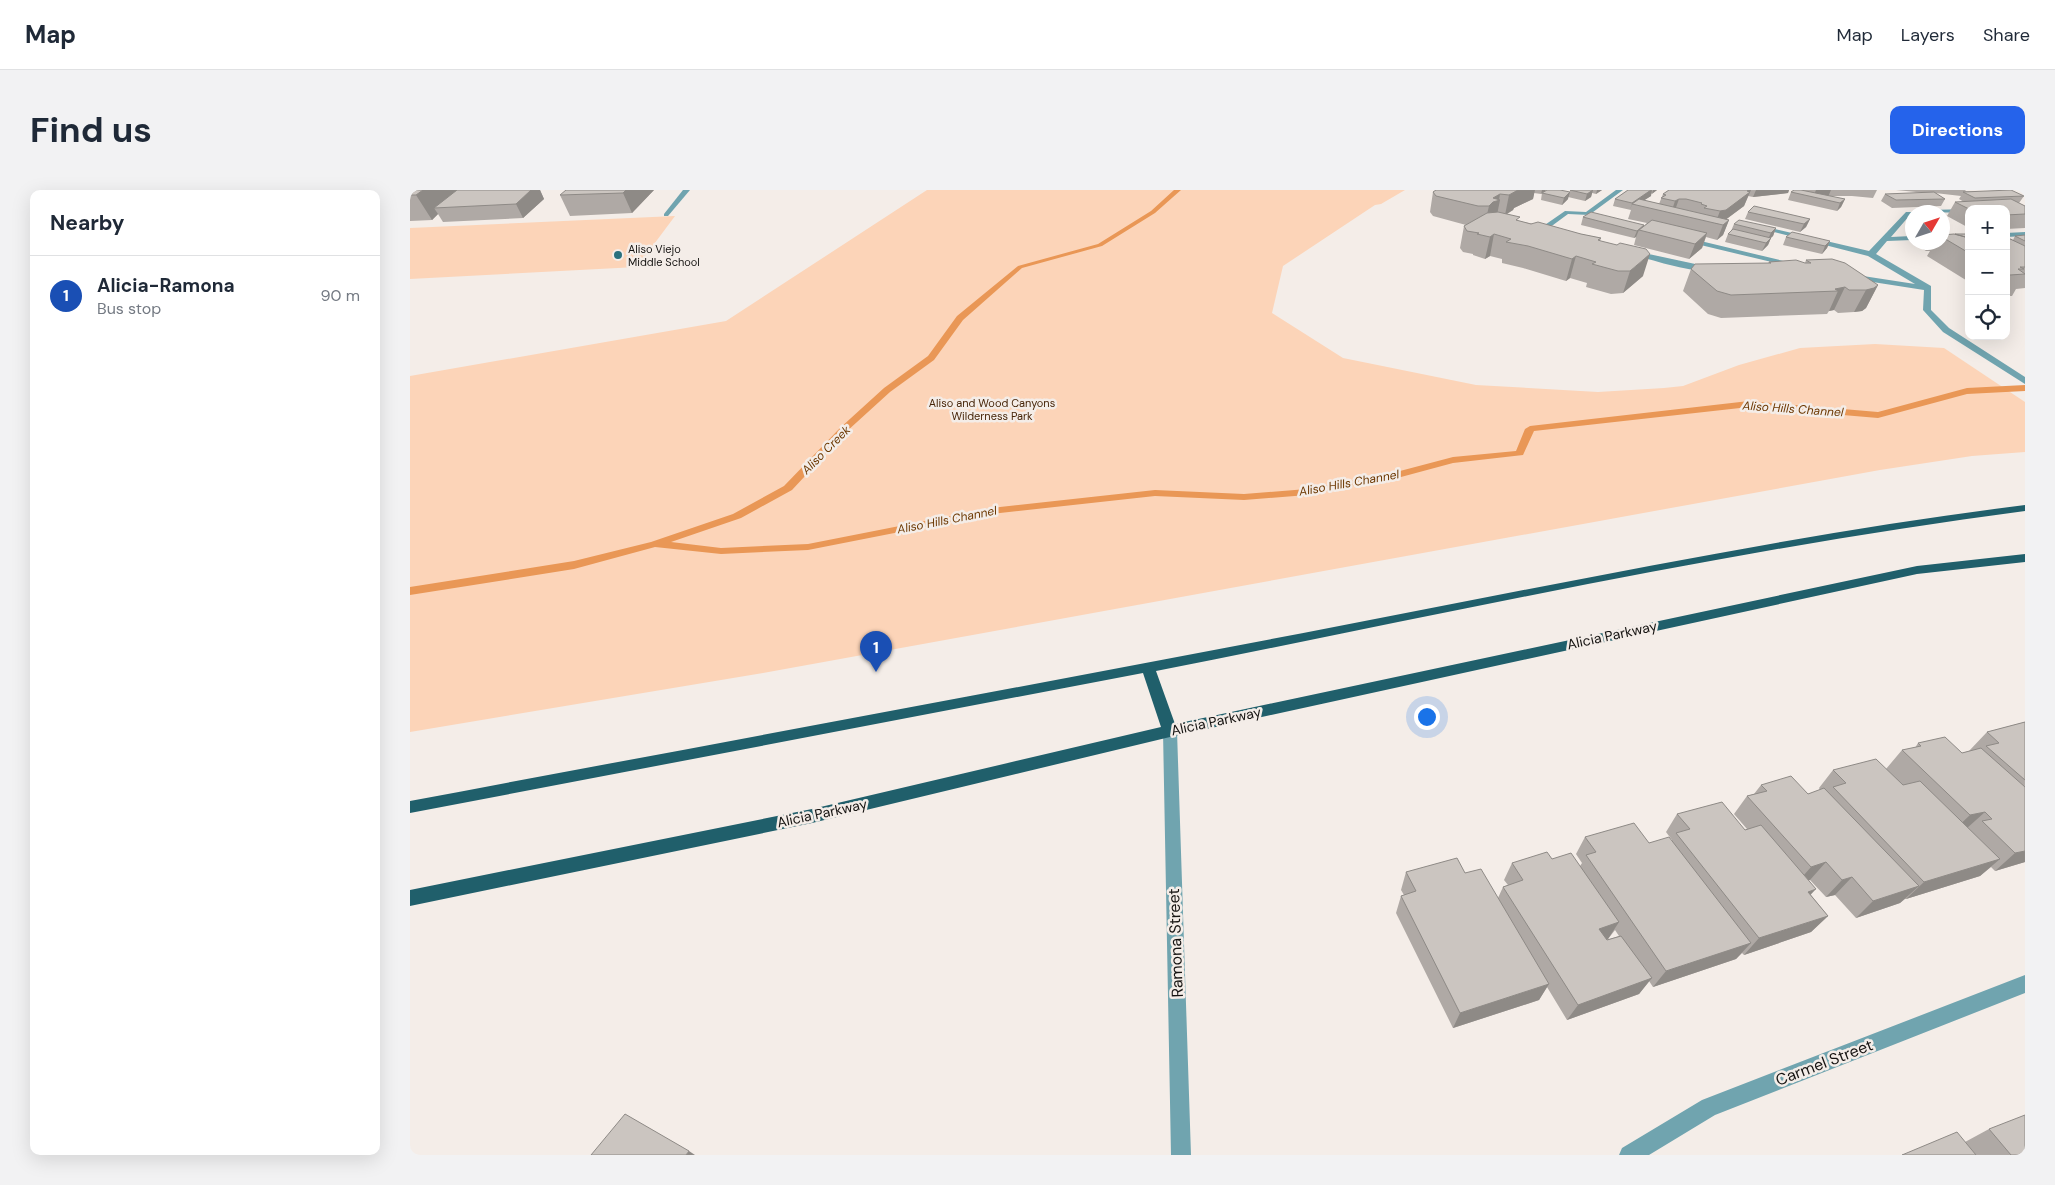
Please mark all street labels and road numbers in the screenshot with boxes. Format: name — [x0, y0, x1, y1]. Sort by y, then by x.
street label: Alicia Parkway — [1565, 617, 1659, 653]
street label: Alicia Parkway — [1169, 703, 1263, 739]
street label: Alicia Parkway — [775, 795, 869, 831]
street label: Ramona Street — [1163, 888, 1188, 998]
street label: Carmel Street — [1773, 1034, 1876, 1091]

